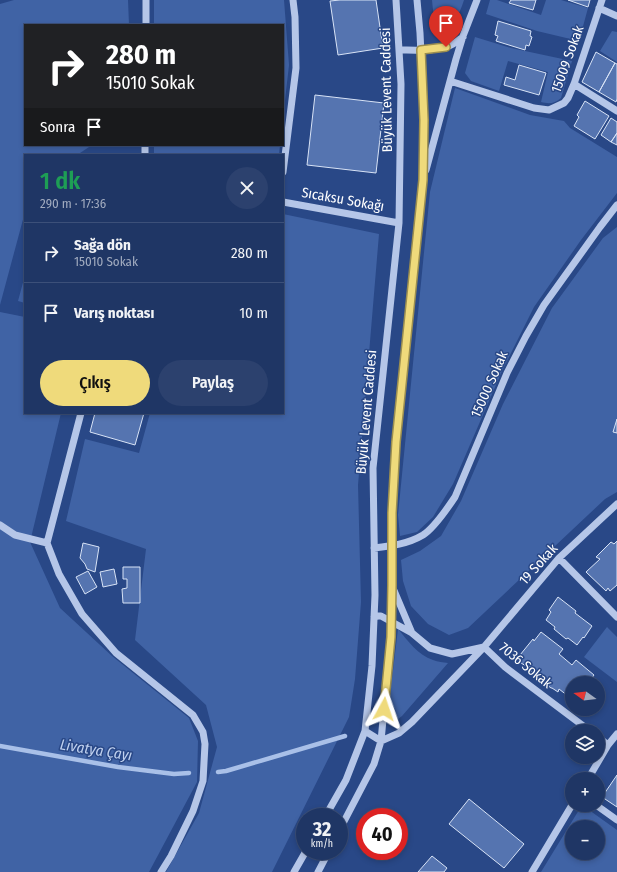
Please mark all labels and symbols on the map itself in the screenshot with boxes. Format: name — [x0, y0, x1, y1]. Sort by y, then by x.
pin — [429, 6, 463, 47]
street label: 15009 Sokak — [547, 23, 588, 95]
street label: Büyük Levent Caddesi — [377, 27, 396, 152]
street label: Sıcaksu Sokağı — [300, 184, 386, 215]
street label: 15000 Sokak — [467, 348, 512, 420]
street label: Büyük Levent Caddesi — [353, 349, 380, 475]
street label: 19 Sokak — [515, 540, 562, 588]
street label: 7036 Sokak — [496, 639, 556, 692]
north arrow — [565, 676, 605, 716]
position arrow — [363, 688, 405, 730]
water label: Livatya Çayı — [59, 735, 134, 765]
speed limit sign: 40 — [356, 808, 408, 860]

